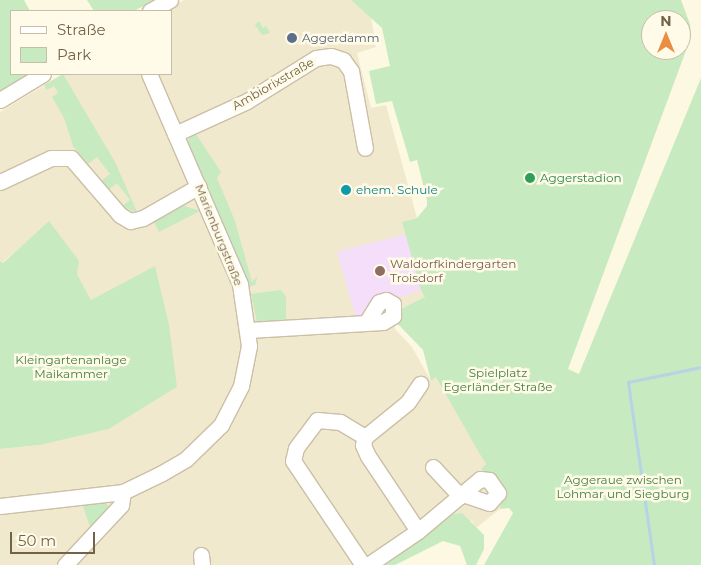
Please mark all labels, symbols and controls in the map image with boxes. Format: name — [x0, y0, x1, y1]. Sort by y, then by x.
legend — [10, 10, 172, 75]
north arrow — [641, 10, 691, 60]
text: N — [660, 12, 672, 30]
text: Straße — [57, 20, 106, 39]
place label: Aggerdamm — [302, 31, 380, 45]
marker: Aggerdamm — [286, 32, 298, 44]
text: Park — [57, 45, 91, 64]
street label: Ambiorixstraße — [230, 55, 316, 113]
place label: Aggerstadion — [540, 171, 622, 185]
marker: Aggerstadion — [524, 172, 536, 184]
street label: Marienburgstraße — [192, 182, 246, 288]
place label: ehem. Schule — [356, 183, 438, 197]
marker: ehem. Schule — [340, 184, 352, 196]
place label: Waldorfkindergarten Troisdorf — [390, 257, 516, 285]
marker: Waldorfkindergarten Troisdorf — [374, 265, 386, 277]
park label: Kleingartenanlage Maikammer — [15, 353, 127, 381]
park label: Spielplatz Egerländer Straße — [444, 366, 552, 394]
park label: Aggeraue zwischen Lohmar und Siegburg — [557, 473, 689, 501]
scale bar — [12, 522, 98, 554]
text: 50 m — [18, 531, 56, 550]

